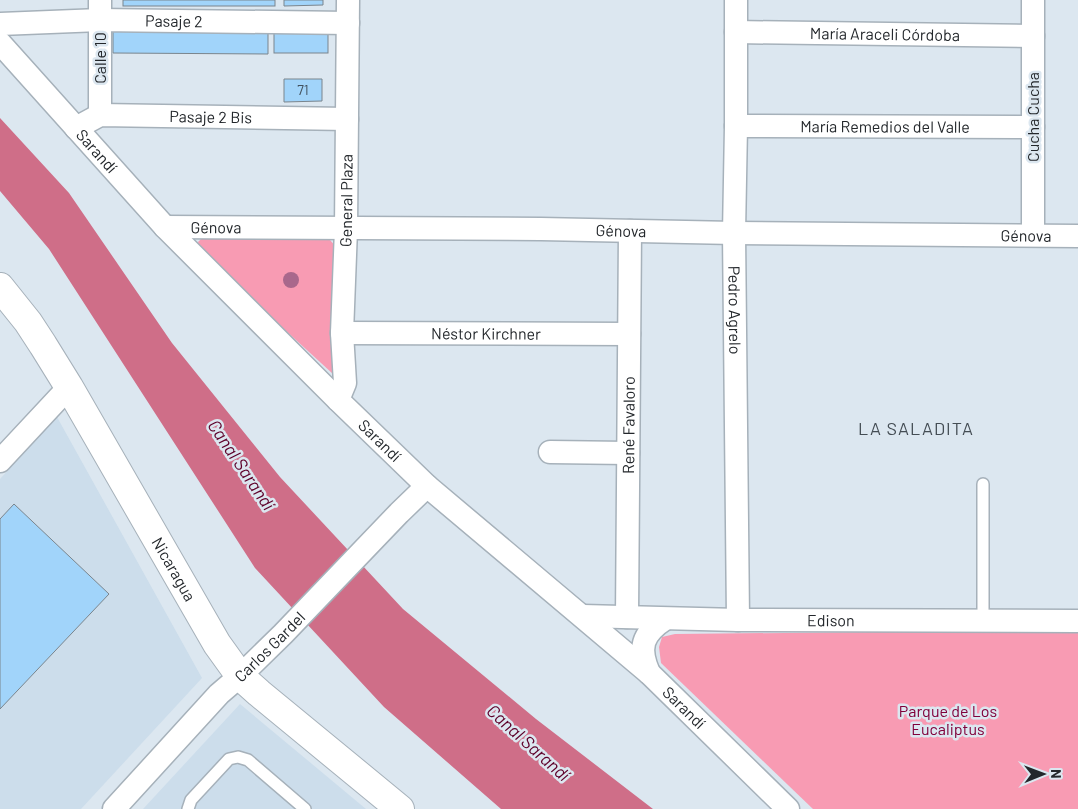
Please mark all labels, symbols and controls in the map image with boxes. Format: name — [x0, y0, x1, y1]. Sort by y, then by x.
street label: Pasaje 2 — [145, 11, 203, 30]
street label: María Araceli Córdoba — [810, 23, 960, 44]
street label: Calle 10 — [90, 32, 109, 84]
street label: Cucha Cucha — [1023, 72, 1042, 162]
house number: 71 — [297, 81, 309, 98]
street label: Pasaje 2 Bis — [169, 106, 252, 126]
street label: María Remedios del Valle — [800, 116, 970, 136]
street label: Sarandí — [73, 125, 122, 177]
street label: General Plaza — [335, 154, 356, 247]
street label: Génova — [191, 217, 241, 236]
street label: Génova — [595, 220, 647, 240]
street label: Génova — [1000, 225, 1051, 245]
street label: Pedro Agrelo — [725, 265, 745, 354]
street label: Néstor Kirchner — [431, 323, 541, 343]
street label: René Favaloro — [618, 376, 638, 474]
water label: Canal Sarandí — [204, 415, 281, 515]
street label: Sarandí — [355, 415, 406, 465]
district label: LA SALADITA — [858, 417, 974, 439]
street label: Nicaragua — [149, 534, 200, 604]
street label: Carlos Gardel — [230, 607, 308, 685]
street label: Edison — [807, 610, 855, 629]
street label: Sarandí — [659, 682, 710, 732]
water label: Canal Sarandí — [483, 699, 576, 786]
park label: Parque de Los Eucaliptus — [899, 701, 997, 738]
north arrow — [1018, 749, 1068, 799]
text: N — [1048, 769, 1065, 779]

